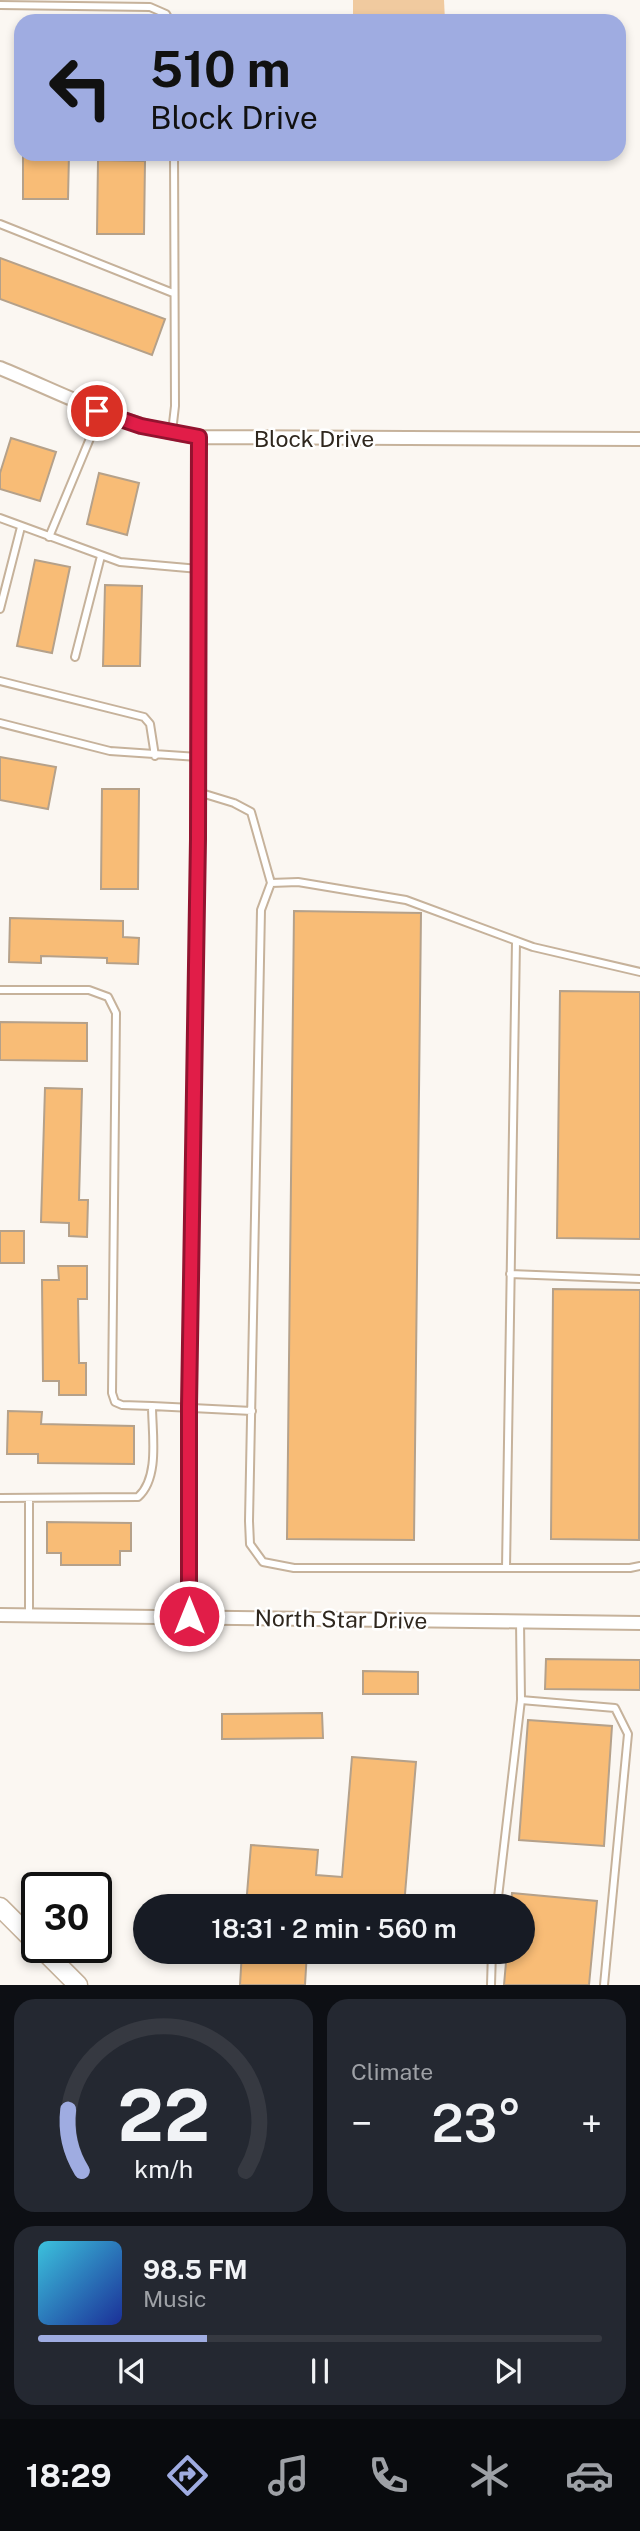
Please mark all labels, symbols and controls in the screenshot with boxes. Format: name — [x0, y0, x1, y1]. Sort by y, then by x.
text: 510 m — [150, 40, 291, 98]
icon: left — [35, 42, 126, 133]
text: Block Drive — [150, 99, 318, 136]
pin — [67, 381, 127, 441]
icon: arrive — [78, 392, 116, 430]
street label: Block Drive — [254, 425, 374, 452]
position arrow — [152, 1579, 226, 1653]
street label: North Star Drive — [254, 1604, 428, 1634]
speed limit sign: 30 — [21, 1872, 112, 1963]
text: 18:31 · 2 min · 560 m — [211, 1913, 457, 1944]
text: Climate — [351, 2058, 433, 2085]
text: 22 — [117, 2073, 210, 2158]
text: 23° — [431, 2093, 522, 2154]
text: − — [351, 2101, 372, 2146]
text: + — [581, 2101, 602, 2146]
text: km/h — [134, 2154, 193, 2184]
text: 98.5 FM — [143, 2254, 248, 2285]
text: Music — [143, 2285, 207, 2312]
icon: previous — [113, 2352, 151, 2390]
icon: pause — [301, 2352, 339, 2390]
icon: next — [489, 2352, 527, 2390]
icon: directions — [163, 2451, 212, 2500]
icon: music — [264, 2451, 313, 2500]
icon: phone — [364, 2451, 413, 2500]
icon: climate — [465, 2451, 514, 2500]
icon: car — [565, 2451, 614, 2500]
text: 18:29 — [26, 2457, 112, 2494]

